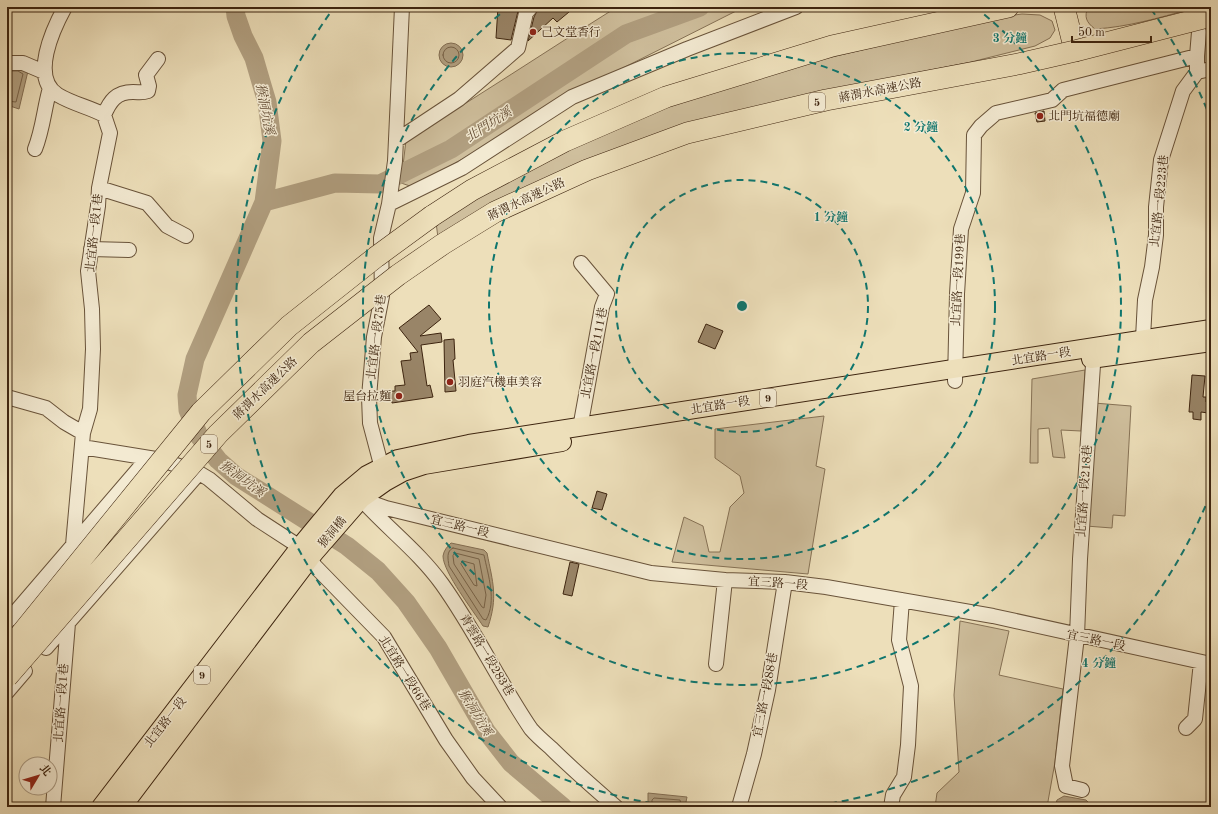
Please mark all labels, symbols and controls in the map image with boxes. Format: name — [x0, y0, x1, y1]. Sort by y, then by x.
scale bar — [1072, 18, 1151, 44]
place label: 己文堂香行 — [541, 25, 601, 39]
text: 50 m — [1078, 26, 1105, 39]
marker: 己文堂香行 — [528, 27, 538, 37]
text: 3 分鐘 — [993, 31, 1027, 45]
street label: 蔣渭水高速公路 — [837, 75, 923, 105]
water label: 猴洞坑溪 — [253, 82, 277, 138]
road number: 5 — [809, 93, 825, 111]
water label: 北門坑溪 — [463, 104, 516, 145]
place label: 北門坑福德廟 — [1048, 109, 1120, 123]
marker: 北門坑福德廟 — [1035, 111, 1045, 121]
text: 2 分鐘 — [904, 120, 938, 134]
street label: 北宜路一段223巷 — [1147, 154, 1171, 248]
street label: 蔣渭水高速公路 — [485, 175, 567, 223]
street label: 北宜路一段1巷 — [83, 193, 105, 273]
text: 1 分鐘 — [814, 210, 848, 224]
street label: 北宜路一段199巷 — [949, 233, 967, 327]
street label: 北宜路一段75巷 — [364, 294, 388, 380]
centre of rings — [735, 299, 749, 313]
street label: 北宜路一段111巷 — [578, 306, 610, 400]
street label: 北宜路一段 — [1010, 344, 1072, 368]
street label: 蔣渭水高速公路 — [230, 354, 300, 422]
place label: 羽庭汽機車美容 — [458, 375, 542, 389]
marker: 羽庭汽機車美容 — [445, 377, 455, 387]
place label: 屋台拉麵 — [343, 389, 391, 403]
road number: 9 — [760, 389, 776, 407]
marker: 屋台拉麵 — [394, 391, 404, 401]
street label: 北宜路一段 — [689, 393, 751, 417]
road number: 5 — [201, 435, 217, 453]
street label: 北宜路一段218巷 — [1074, 444, 1094, 538]
water label: 猴洞坑溪 — [217, 458, 269, 501]
street label: 宜三路一段 — [429, 512, 491, 540]
street label: 猴洞橋 — [316, 514, 349, 550]
street label: 宜三路一段 — [748, 574, 808, 592]
street label: 青雲路一段283巷 — [457, 612, 517, 698]
street label: 宜三路一段 — [1065, 627, 1127, 653]
street label: 北宜路一段66巷 — [376, 633, 434, 713]
street label: 宜三路一段88巷 — [750, 651, 780, 739]
text: 4 分鐘 — [1082, 656, 1116, 670]
street label: 北宜路一段1巷 — [51, 663, 71, 743]
road number: 9 — [194, 666, 210, 684]
water label: 猴洞坑溪 — [456, 687, 496, 740]
street label: 北宜路一段 — [141, 694, 189, 750]
north arrow — [18, 756, 58, 796]
text: 北 — [37, 762, 54, 778]

